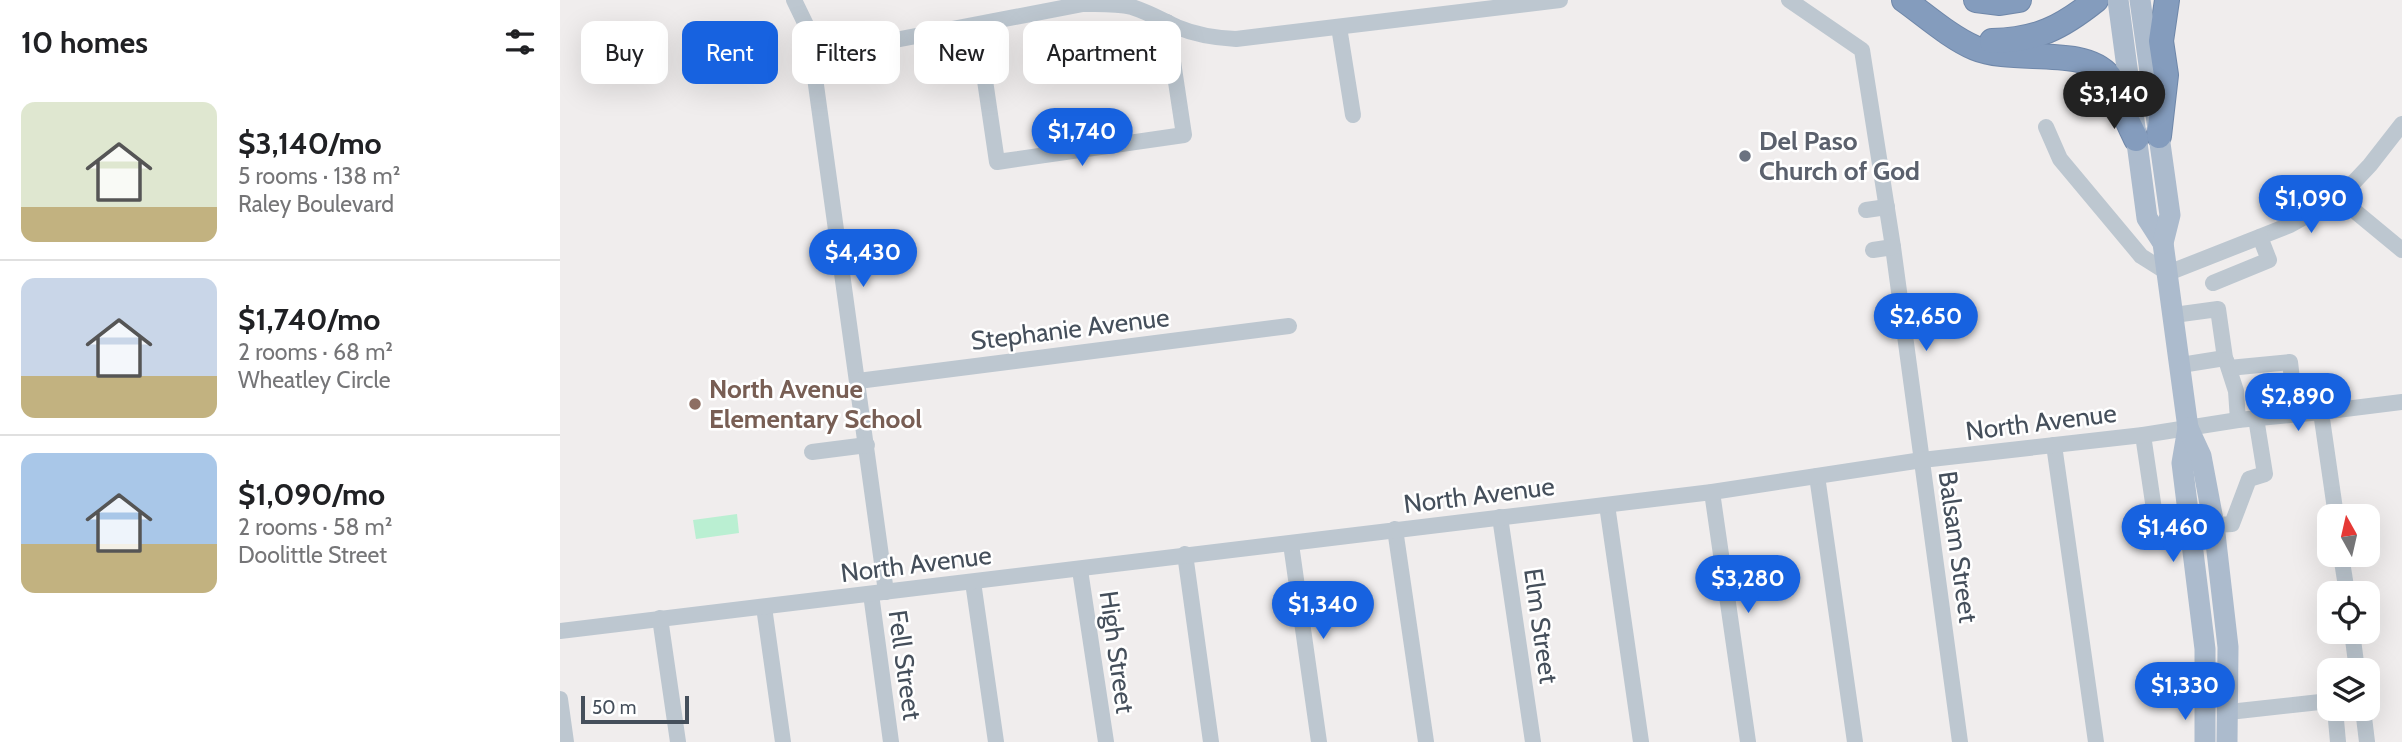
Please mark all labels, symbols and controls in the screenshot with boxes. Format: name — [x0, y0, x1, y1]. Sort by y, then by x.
chip: Buy — [581, 21, 668, 84]
chip: Rent — [682, 21, 778, 84]
chip: Filters — [792, 21, 900, 84]
chip: New — [914, 21, 1009, 84]
chip: Apartment — [1023, 21, 1181, 84]
icon: filters — [501, 23, 539, 61]
text: 10 homes — [21, 24, 148, 61]
pin: $3,140 — [2057, 72, 2171, 131]
text: $3,140 — [2079, 80, 2149, 108]
pin: $1,740 — [1025, 108, 1139, 168]
text: $1,740 — [1048, 117, 1116, 145]
text: $3,140/mo — [238, 125, 382, 162]
place label: Del Paso Church of God — [1759, 125, 1920, 187]
icon: home — [77, 130, 161, 214]
marker: Del Paso Church of God — [1737, 148, 1753, 164]
text: 5 rooms · 138 m² — [238, 162, 400, 190]
pin: $1,090 — [2254, 176, 2368, 235]
text: $1,090 — [2275, 184, 2347, 212]
text: Raley Boulevard — [238, 190, 394, 218]
pin: $4,430 — [806, 230, 920, 289]
text: $4,430 — [825, 238, 901, 266]
pin: $2,650 — [1869, 294, 1983, 353]
text: $1,740/mo — [238, 301, 380, 338]
street label: Stephanie Avenue — [969, 301, 1171, 357]
text: $2,650 — [1890, 302, 1962, 330]
icon: home — [77, 306, 161, 390]
text: 2 rooms · 68 m² — [238, 338, 393, 366]
text: Wheatley Circle — [238, 366, 391, 394]
place label: North Avenue Elementary School — [709, 373, 922, 435]
pin: $2,890 — [2241, 374, 2355, 433]
text: $2,890 — [2261, 382, 2335, 410]
marker: North Avenue Elementary School — [687, 396, 703, 412]
street label: North Avenue — [1964, 397, 2118, 447]
street label: Balsam Street — [1932, 469, 1985, 625]
street label: North Avenue — [1402, 470, 1556, 520]
text: $1,090/mo — [238, 476, 385, 513]
icon: home — [77, 481, 161, 565]
pin: $1,460 — [2116, 504, 2230, 564]
north arrow — [2317, 504, 2380, 567]
map controls — [2317, 504, 2380, 721]
text: 2 rooms · 58 m² — [238, 513, 392, 541]
text: $1,460 — [2138, 513, 2208, 541]
street label: North Avenue — [839, 539, 993, 589]
text: Doolittle Street — [238, 541, 387, 569]
pin: $3,280 — [1691, 556, 1805, 615]
text: $3,280 — [1711, 564, 1785, 592]
street label: Elm Street — [1517, 566, 1565, 686]
button: locate — [2317, 581, 2380, 644]
pin: $1,340 — [1266, 582, 1380, 641]
street label: High Street — [1093, 589, 1141, 716]
text: $1,340 — [1288, 590, 1358, 618]
street label: Fell Street — [881, 608, 929, 722]
button: layers — [2317, 658, 2380, 721]
pin: $1,330 — [2128, 662, 2242, 722]
text: $1,330 — [2151, 671, 2219, 699]
scale bar — [581, 693, 690, 725]
text: 50 m — [592, 696, 636, 719]

